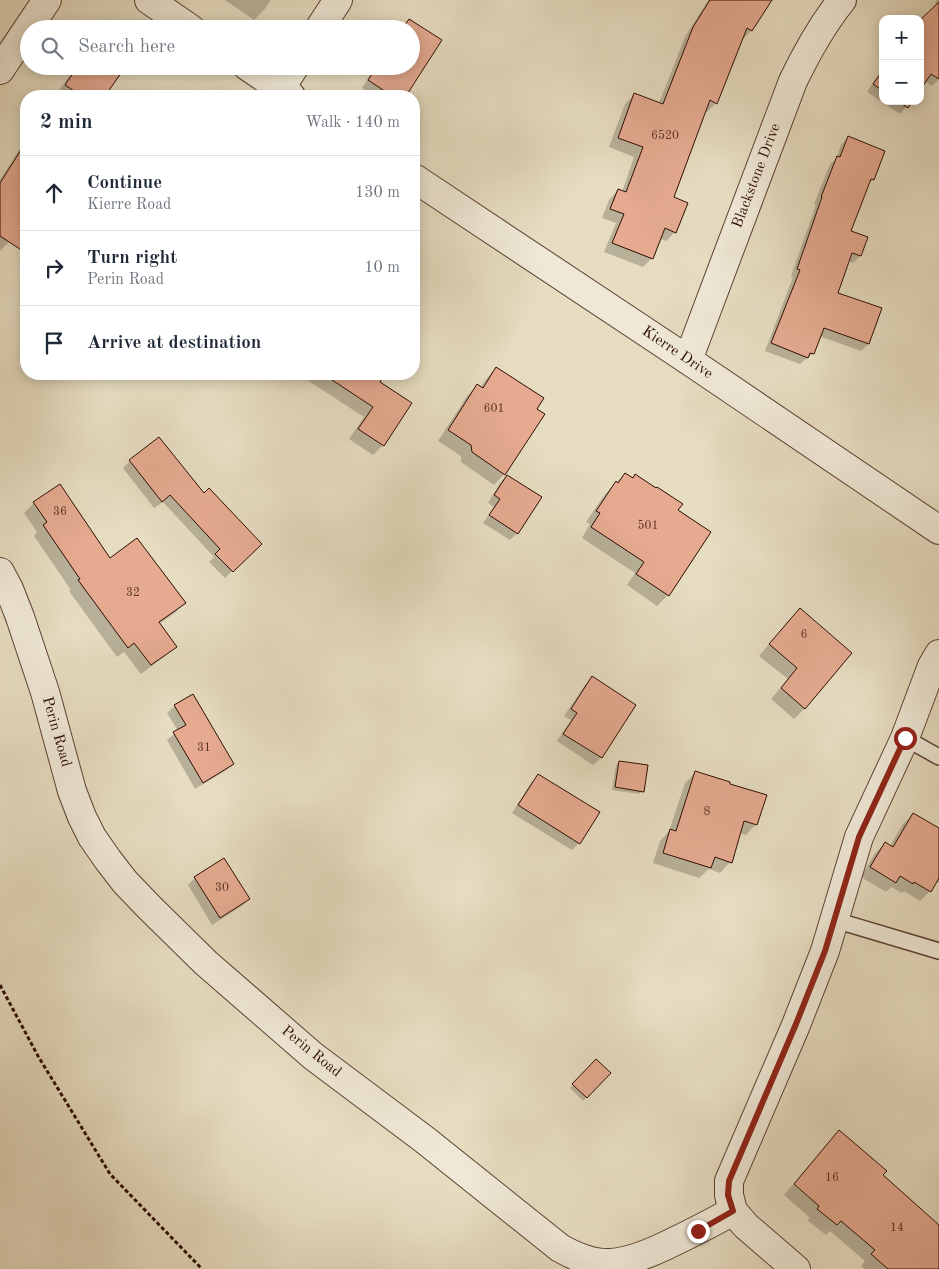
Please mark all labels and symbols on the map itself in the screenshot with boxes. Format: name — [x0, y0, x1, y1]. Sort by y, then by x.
street label: Blackstone Drive — [730, 122, 784, 230]
house number: 6520 — [651, 129, 679, 142]
street label: Kierre Drive — [639, 324, 715, 382]
house number: 601 — [484, 403, 504, 415]
house number: 36 — [53, 506, 67, 518]
house number: 501 — [638, 519, 658, 532]
house number: 32 — [126, 587, 140, 599]
house number: 6 — [801, 629, 808, 641]
street label: Perin Road — [39, 695, 73, 769]
route start — [894, 727, 917, 750]
house number: 31 — [197, 742, 211, 754]
house number: 8 — [704, 806, 711, 818]
house number: 30 — [215, 882, 229, 894]
street label: Perin Road — [278, 1023, 344, 1081]
house number: 16 — [825, 1172, 839, 1184]
route end — [687, 1220, 710, 1243]
house number: 14 — [890, 1222, 904, 1234]

